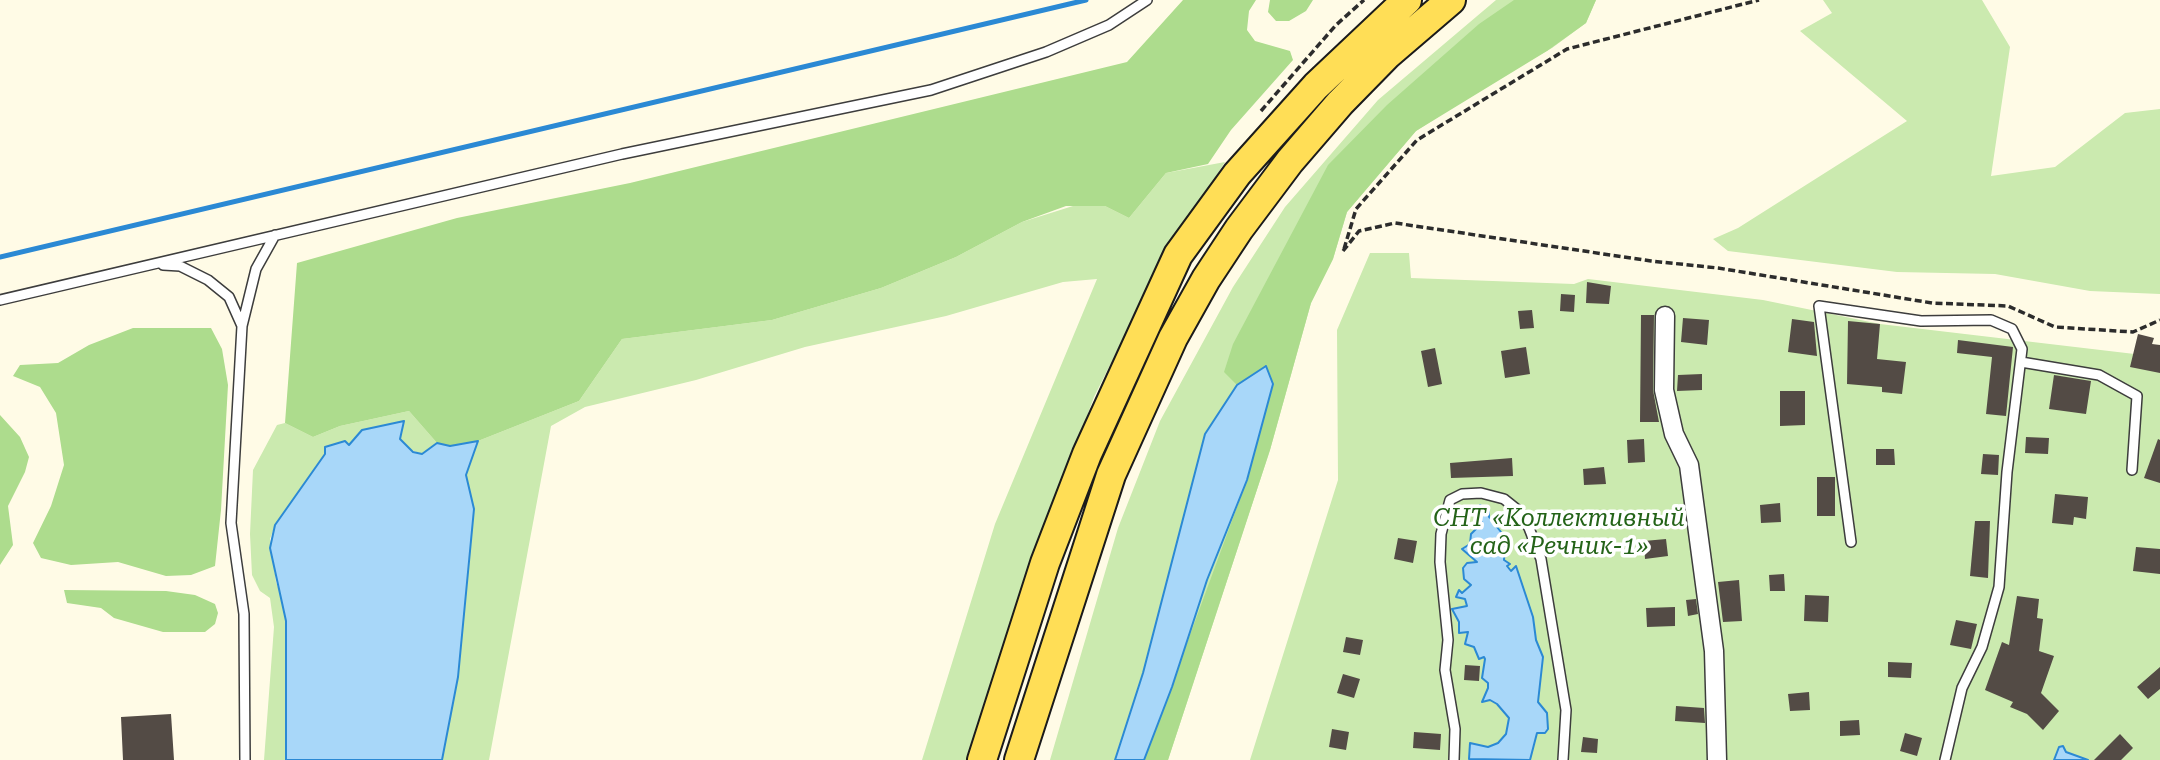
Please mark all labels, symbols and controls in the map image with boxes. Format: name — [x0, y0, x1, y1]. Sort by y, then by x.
park label: СНТ «Коллективный сад «Речник-1» — [1433, 505, 1685, 561]

